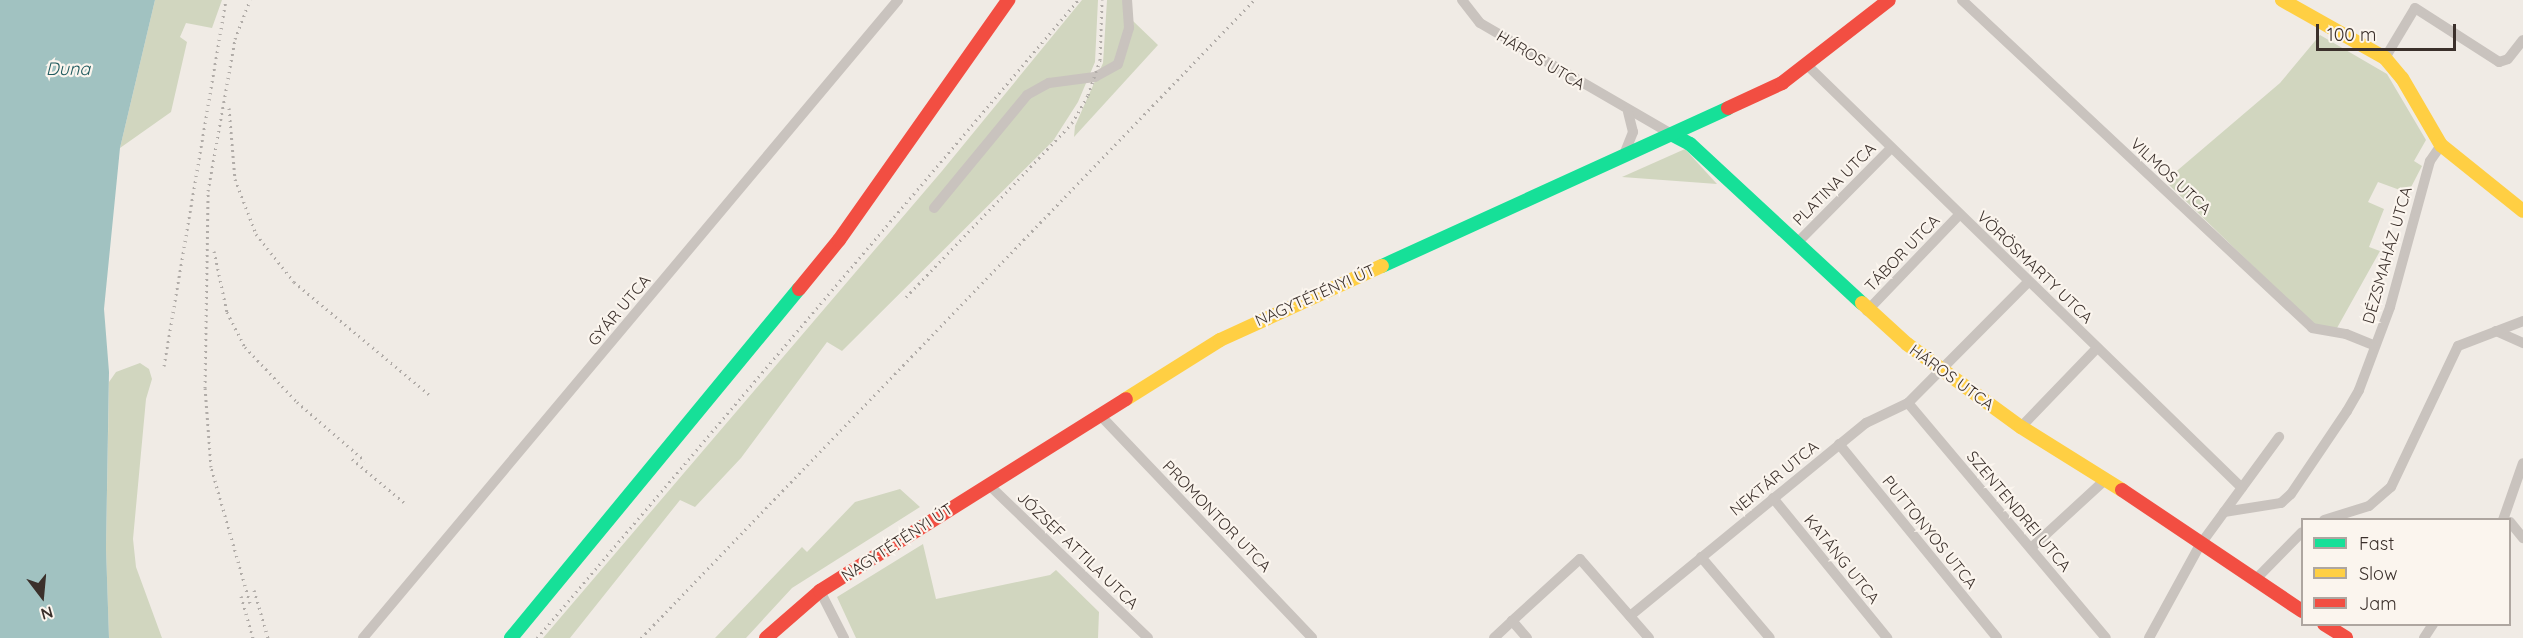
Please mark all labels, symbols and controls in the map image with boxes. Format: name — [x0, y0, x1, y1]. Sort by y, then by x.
scale bar — [2319, 12, 2458, 50]
text: 100 m — [2327, 23, 2376, 46]
street label: HÁROS UTCA — [1493, 26, 1589, 94]
water label: Duna — [46, 58, 90, 80]
street label: VILMOS UTCA — [2127, 134, 2215, 218]
street label: PLATINA UTCA — [1789, 139, 1879, 229]
street label: DÉZSMAHÁZ UTCA — [2358, 184, 2416, 326]
street label: VÖRÖSMARTY UTCA — [1973, 207, 2097, 327]
street label: TÁBOR UTCA — [1861, 211, 1943, 295]
street label: NAGYTÉTÉNYI ÚT — [1252, 260, 1378, 330]
street label: GYÁR UTCA — [584, 271, 654, 349]
street label: HÁROS UTCA — [1906, 340, 1998, 414]
street label: NEKTÁR UTCA — [1726, 436, 1822, 520]
street label: SZENTENDREI UTCA — [1963, 447, 2075, 575]
street label: PROMONTOR UTCA — [1159, 456, 1275, 576]
street label: PUTTONYOS UTCA — [1878, 472, 1982, 592]
street label: JÓZSEF ATTILA UTCA — [1013, 487, 1143, 613]
street label: NAGYTÉTÉNYI ÚT — [838, 499, 956, 585]
street label: KATÁNG UTCA — [1800, 511, 1884, 607]
legend — [2301, 518, 2511, 626]
text: Fast — [2359, 532, 2394, 555]
text: Slow — [2359, 562, 2397, 585]
north arrow — [12, 566, 72, 626]
text: Jam — [2359, 592, 2397, 615]
text: N — [39, 602, 55, 625]

